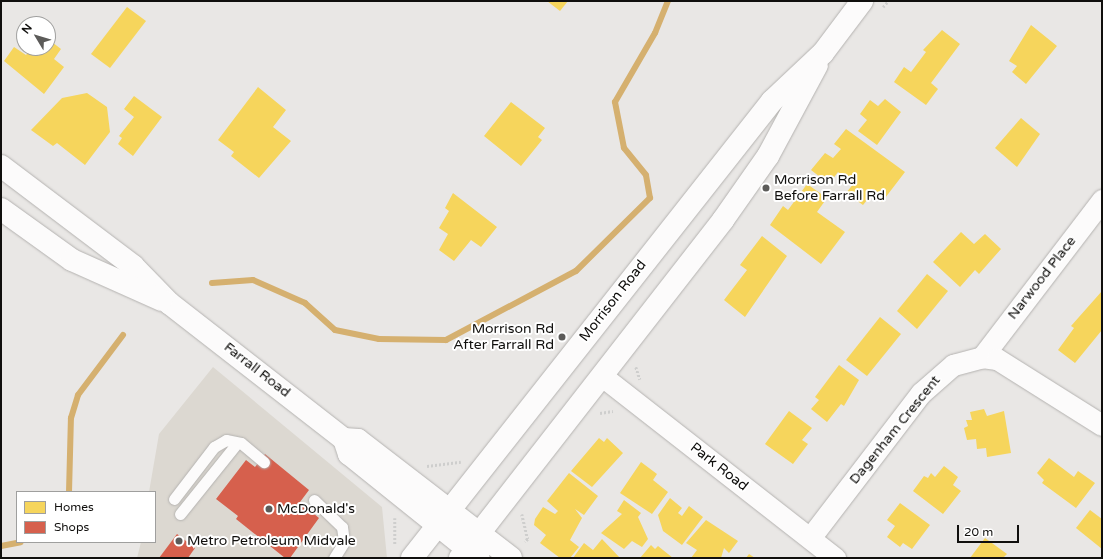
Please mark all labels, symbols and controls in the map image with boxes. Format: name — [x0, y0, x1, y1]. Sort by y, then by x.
north arrow — [16, 16, 56, 56]
text: N — [19, 21, 35, 36]
place label: Morrison Rd Before Farrall Rd — [774, 172, 885, 204]
marker: Morrison Rd Before Farrall Rd — [761, 183, 771, 193]
street label: Narwood Place — [1004, 233, 1080, 323]
street label: Morrison Road — [576, 257, 650, 345]
place label: Morrison Rd After Farrall Rd — [453, 321, 554, 354]
marker: Morrison Rd After Farrall Rd — [557, 332, 567, 342]
street label: Farrall Road — [220, 339, 294, 401]
street label: Dagenham Crescent — [846, 372, 944, 488]
street label: Park Road — [687, 439, 751, 495]
legend — [16, 491, 156, 543]
text: Homes — [54, 500, 94, 514]
place label: McDonald's — [277, 501, 355, 517]
marker: McDonald's — [264, 504, 274, 514]
scale bar — [959, 517, 1021, 543]
text: Shops — [54, 520, 89, 534]
text: 20 m — [964, 525, 993, 539]
place label: Metro Petroleum Midvale — [187, 533, 356, 549]
marker: Metro Petroleum Midvale — [174, 536, 184, 546]

